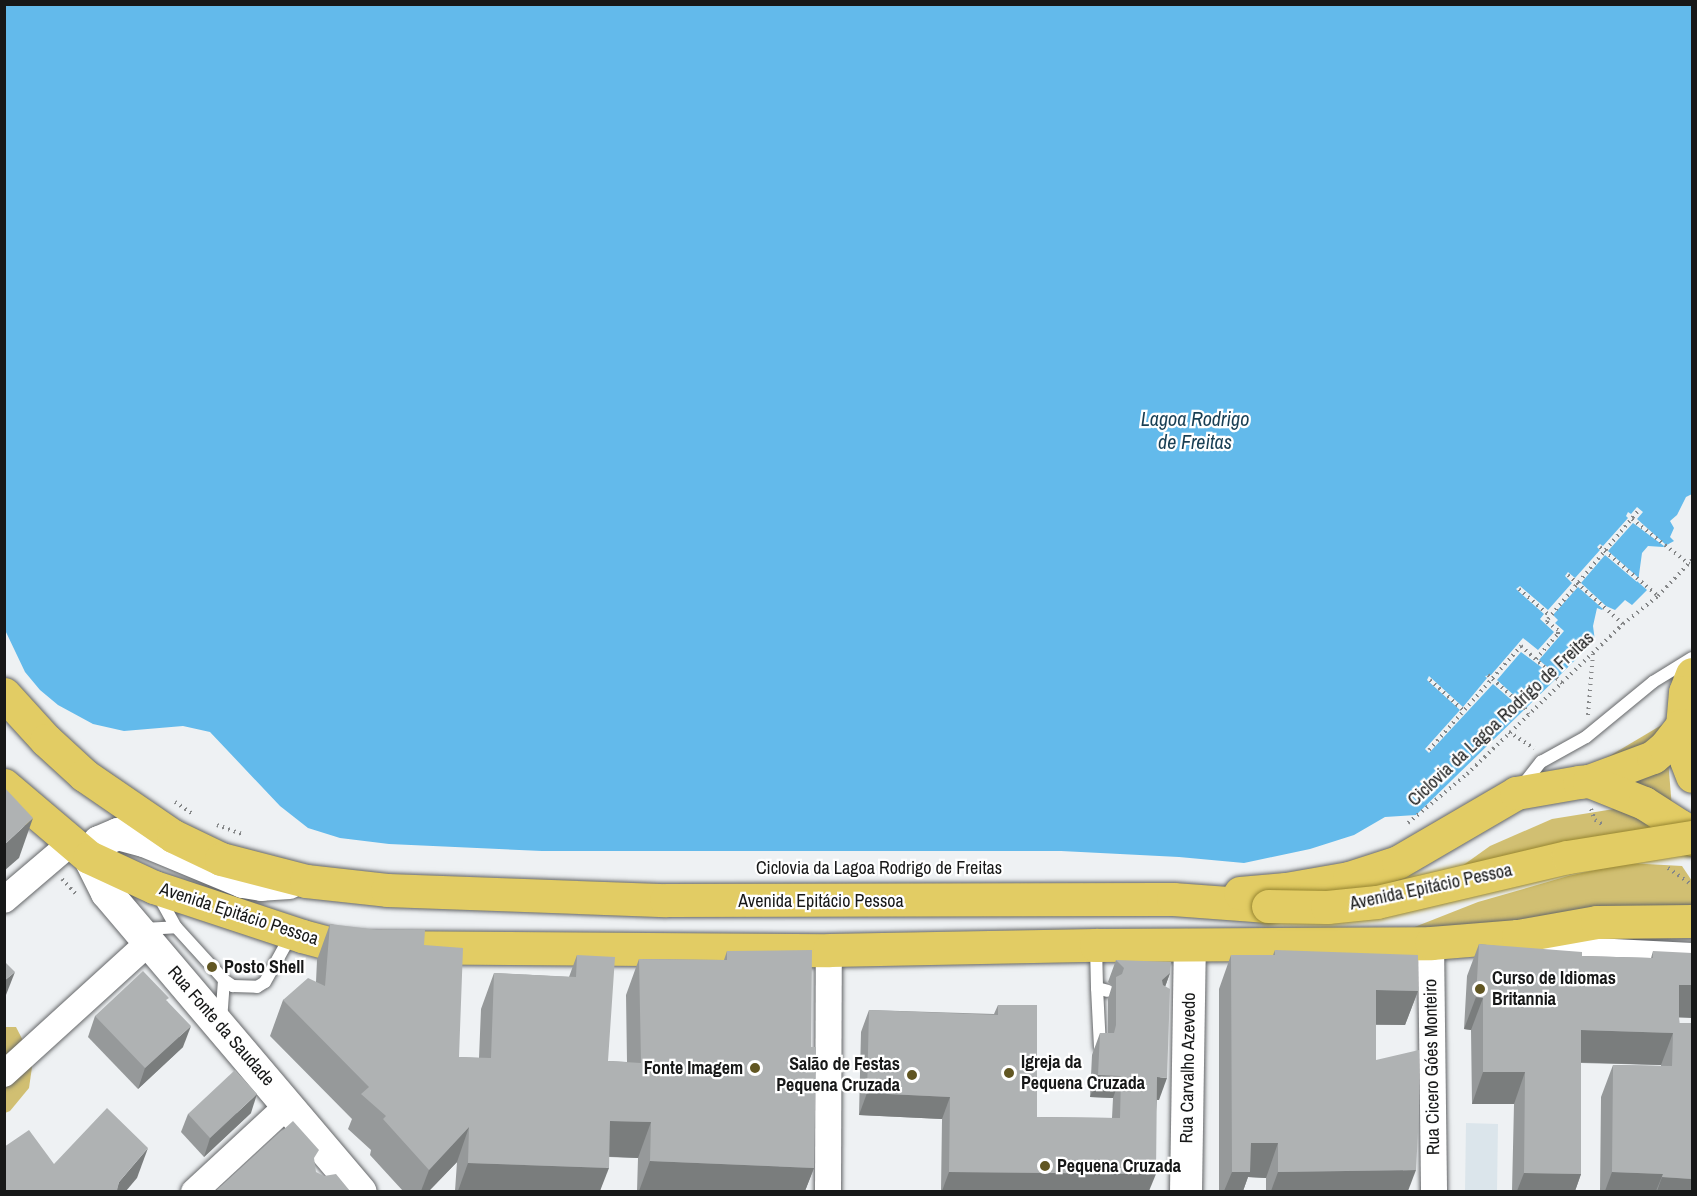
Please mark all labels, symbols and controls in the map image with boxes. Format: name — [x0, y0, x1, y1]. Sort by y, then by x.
water label: Lagoa Rodrigo de Freitas — [1141, 407, 1249, 454]
street label: Ciclovia da Lagoa Rodrigo de Freitas — [1404, 627, 1598, 811]
street label: Ciclovia da Lagoa Rodrigo de Freitas — [756, 857, 1002, 879]
street label: Avenida Epitácio Pessoa — [1348, 859, 1514, 915]
street label: Avenida Epitácio Pessoa — [157, 878, 321, 950]
street label: Avenida Epitácio Pessoa — [738, 890, 904, 912]
place label: Posto Shell — [224, 956, 304, 978]
marker: Posto Shell — [205, 960, 219, 974]
street label: Rua Fonte da Saudade — [163, 962, 279, 1090]
place label: Curso de Idiomas Britannia — [1492, 968, 1616, 1010]
street label: Rua Cicero Góes Monteiro — [1420, 979, 1444, 1155]
marker: Curso de Idiomas Britannia — [1473, 982, 1487, 996]
street label: Rua Carvalho Azevedo — [1176, 992, 1200, 1144]
place label: Igreja da Pequena Cruzada — [1021, 1052, 1145, 1094]
place label: Salão de Festas Pequena Cruzada — [776, 1054, 900, 1096]
place label: Fonte Imagem — [644, 1057, 743, 1079]
marker: Fonte Imagem — [748, 1061, 762, 1075]
marker: Igreja da Pequena Cruzada — [1002, 1066, 1016, 1080]
marker: Salão de Festas Pequena Cruzada — [905, 1068, 919, 1082]
place label: Pequena Cruzada — [1057, 1155, 1181, 1177]
marker: Pequena Cruzada — [1038, 1159, 1052, 1173]

